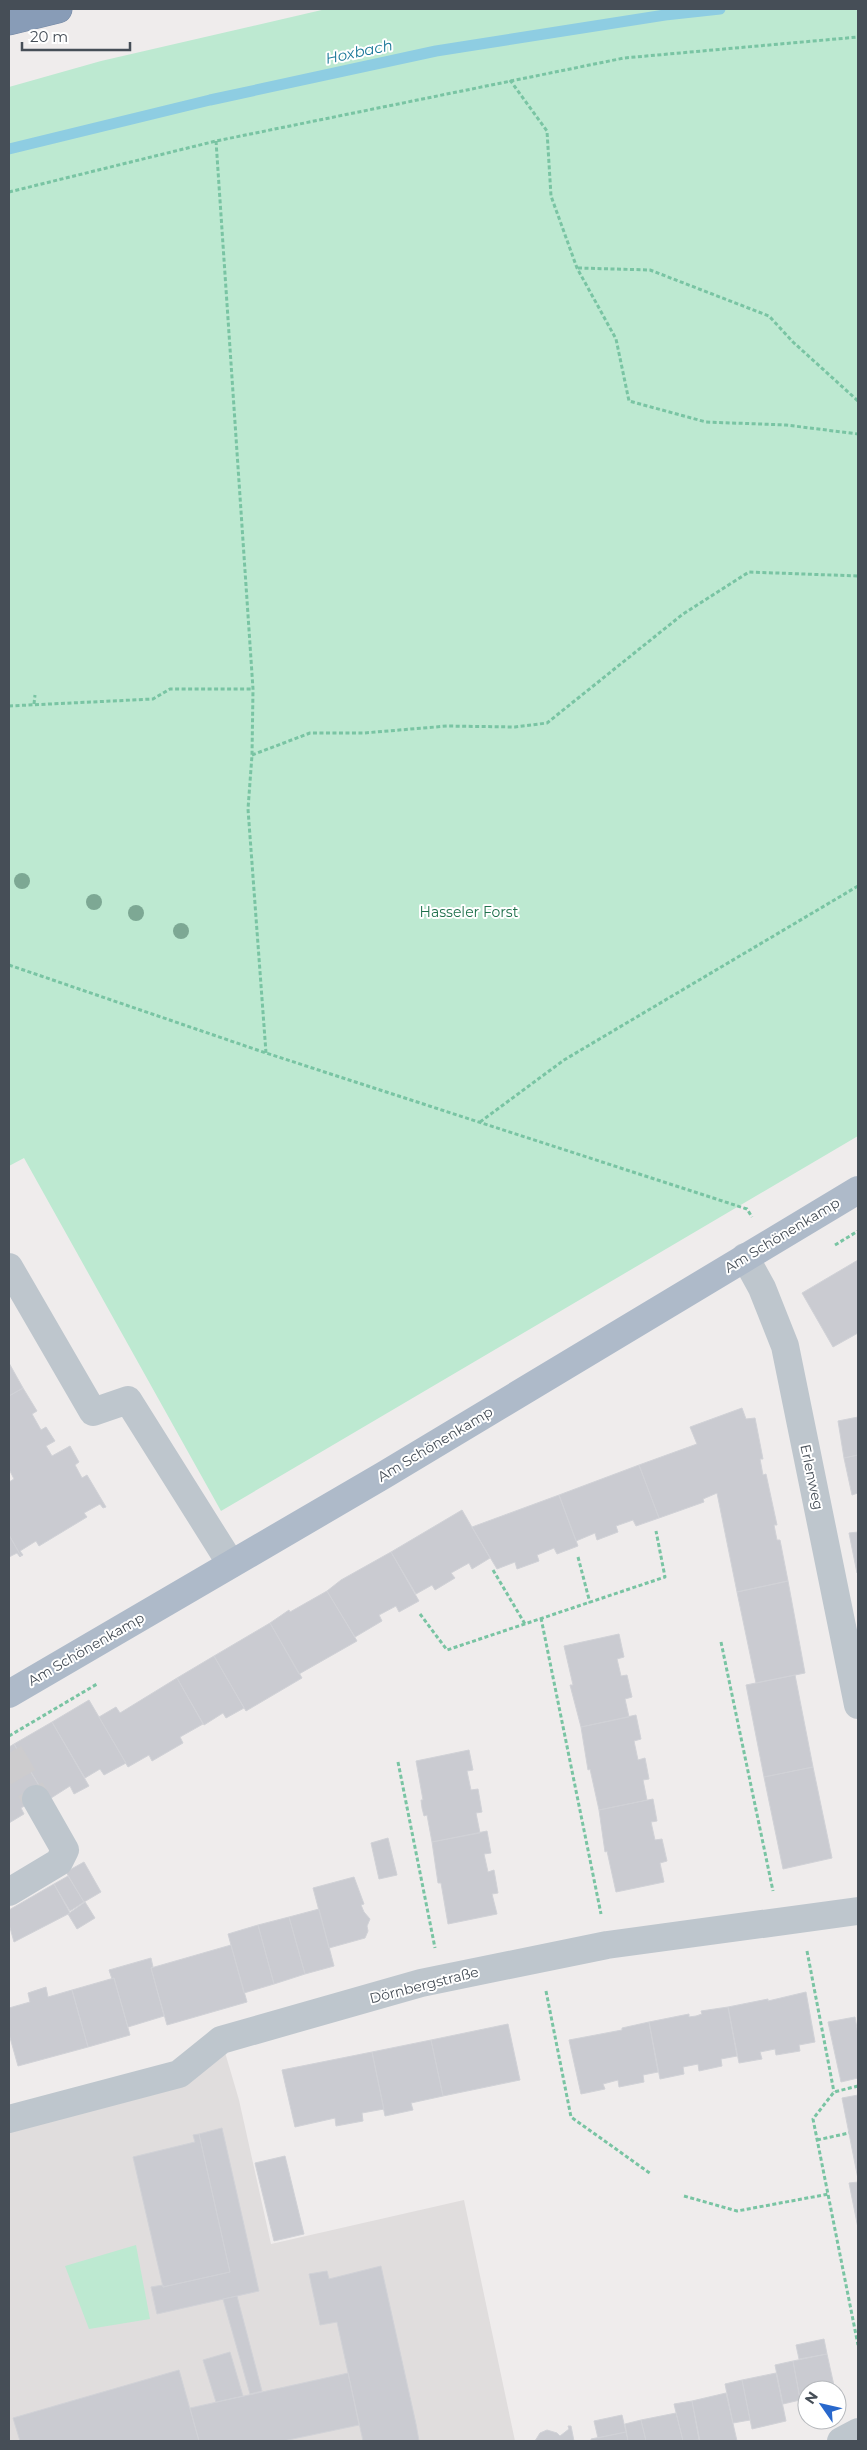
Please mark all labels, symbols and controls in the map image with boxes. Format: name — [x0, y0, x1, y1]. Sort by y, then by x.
scale bar — [22, 20, 130, 52]
text: 20 m — [30, 27, 68, 46]
water label: Hoxbach — [324, 35, 394, 68]
park label: Hasseler Forst — [420, 903, 519, 921]
street label: Am Schönenkamp — [721, 1193, 843, 1277]
street label: Am Schönenkamp — [374, 1402, 496, 1486]
street label: Erlenweg — [796, 1443, 828, 1511]
street label: Am Schönenkamp — [25, 1608, 147, 1690]
street label: Dörnbergstraße — [368, 1963, 480, 2007]
north arrow — [797, 2380, 847, 2430]
text: N — [801, 2388, 822, 2407]

